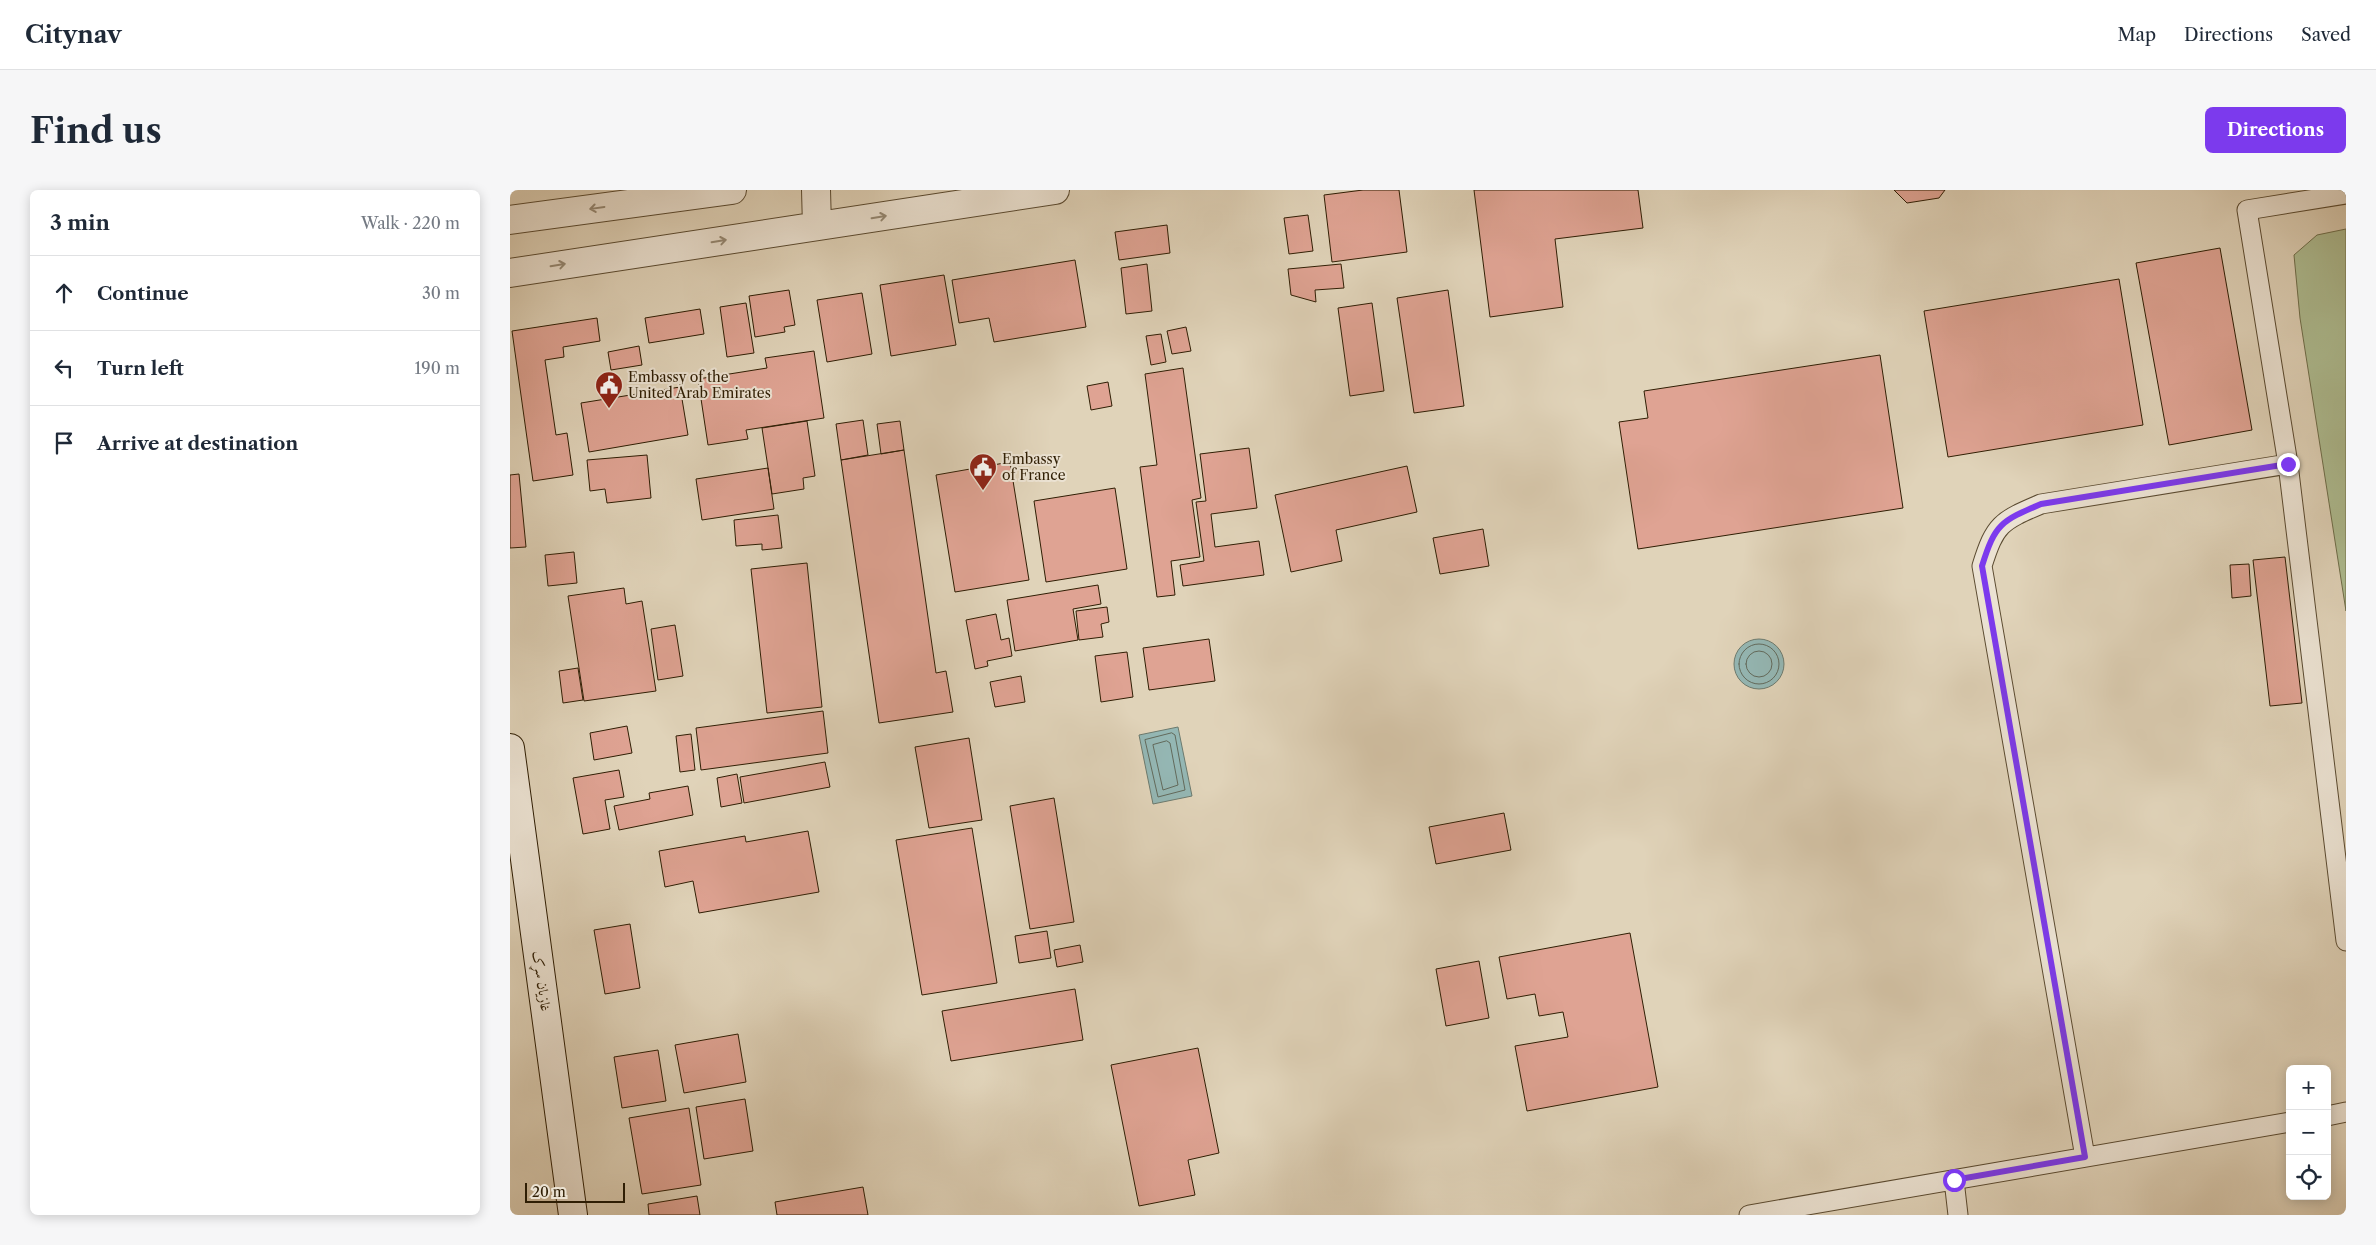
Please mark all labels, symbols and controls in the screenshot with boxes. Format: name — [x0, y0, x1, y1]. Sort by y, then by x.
text: Citynav — [25, 20, 122, 49]
text: Map — [2117, 24, 2156, 46]
text: Directions — [2184, 24, 2273, 46]
text: Saved — [2301, 24, 2351, 46]
button: Directions — [2205, 107, 2346, 153]
text: Find us — [30, 109, 162, 152]
one-way arrow — [590, 203, 606, 213]
text: 3 min — [50, 210, 110, 235]
one-way arrow — [871, 211, 887, 221]
text: Walk · 220 m — [361, 213, 460, 233]
one-way arrow — [710, 236, 726, 246]
one-way arrow — [550, 260, 566, 270]
icon: ahead — [50, 279, 78, 307]
text: Continue — [97, 282, 189, 305]
text: 30 m — [422, 283, 460, 303]
icon: left — [50, 354, 78, 382]
text: Turn left — [97, 357, 184, 380]
text: 190 m — [415, 358, 460, 378]
place label: Embassy of the United Arab Emirates — [628, 368, 771, 402]
public building icon: Embassy of the United Arab Emirates — [594, 370, 624, 409]
icon: arrive — [50, 429, 78, 457]
text: Arrive at destination — [97, 432, 298, 455]
place label: Embassy of France — [1002, 450, 1066, 484]
public building icon: Embassy of France — [968, 452, 998, 491]
route end — [2277, 453, 2300, 476]
street label: غازیان سړک — [527, 950, 555, 1013]
map controls — [2286, 1065, 2331, 1200]
button: + — [2286, 1065, 2331, 1110]
button: − — [2286, 1110, 2331, 1155]
button: locate — [2286, 1155, 2331, 1200]
route start — [1943, 1169, 1966, 1192]
scale bar — [525, 1180, 625, 1203]
text: 20 m — [532, 1183, 566, 1201]

